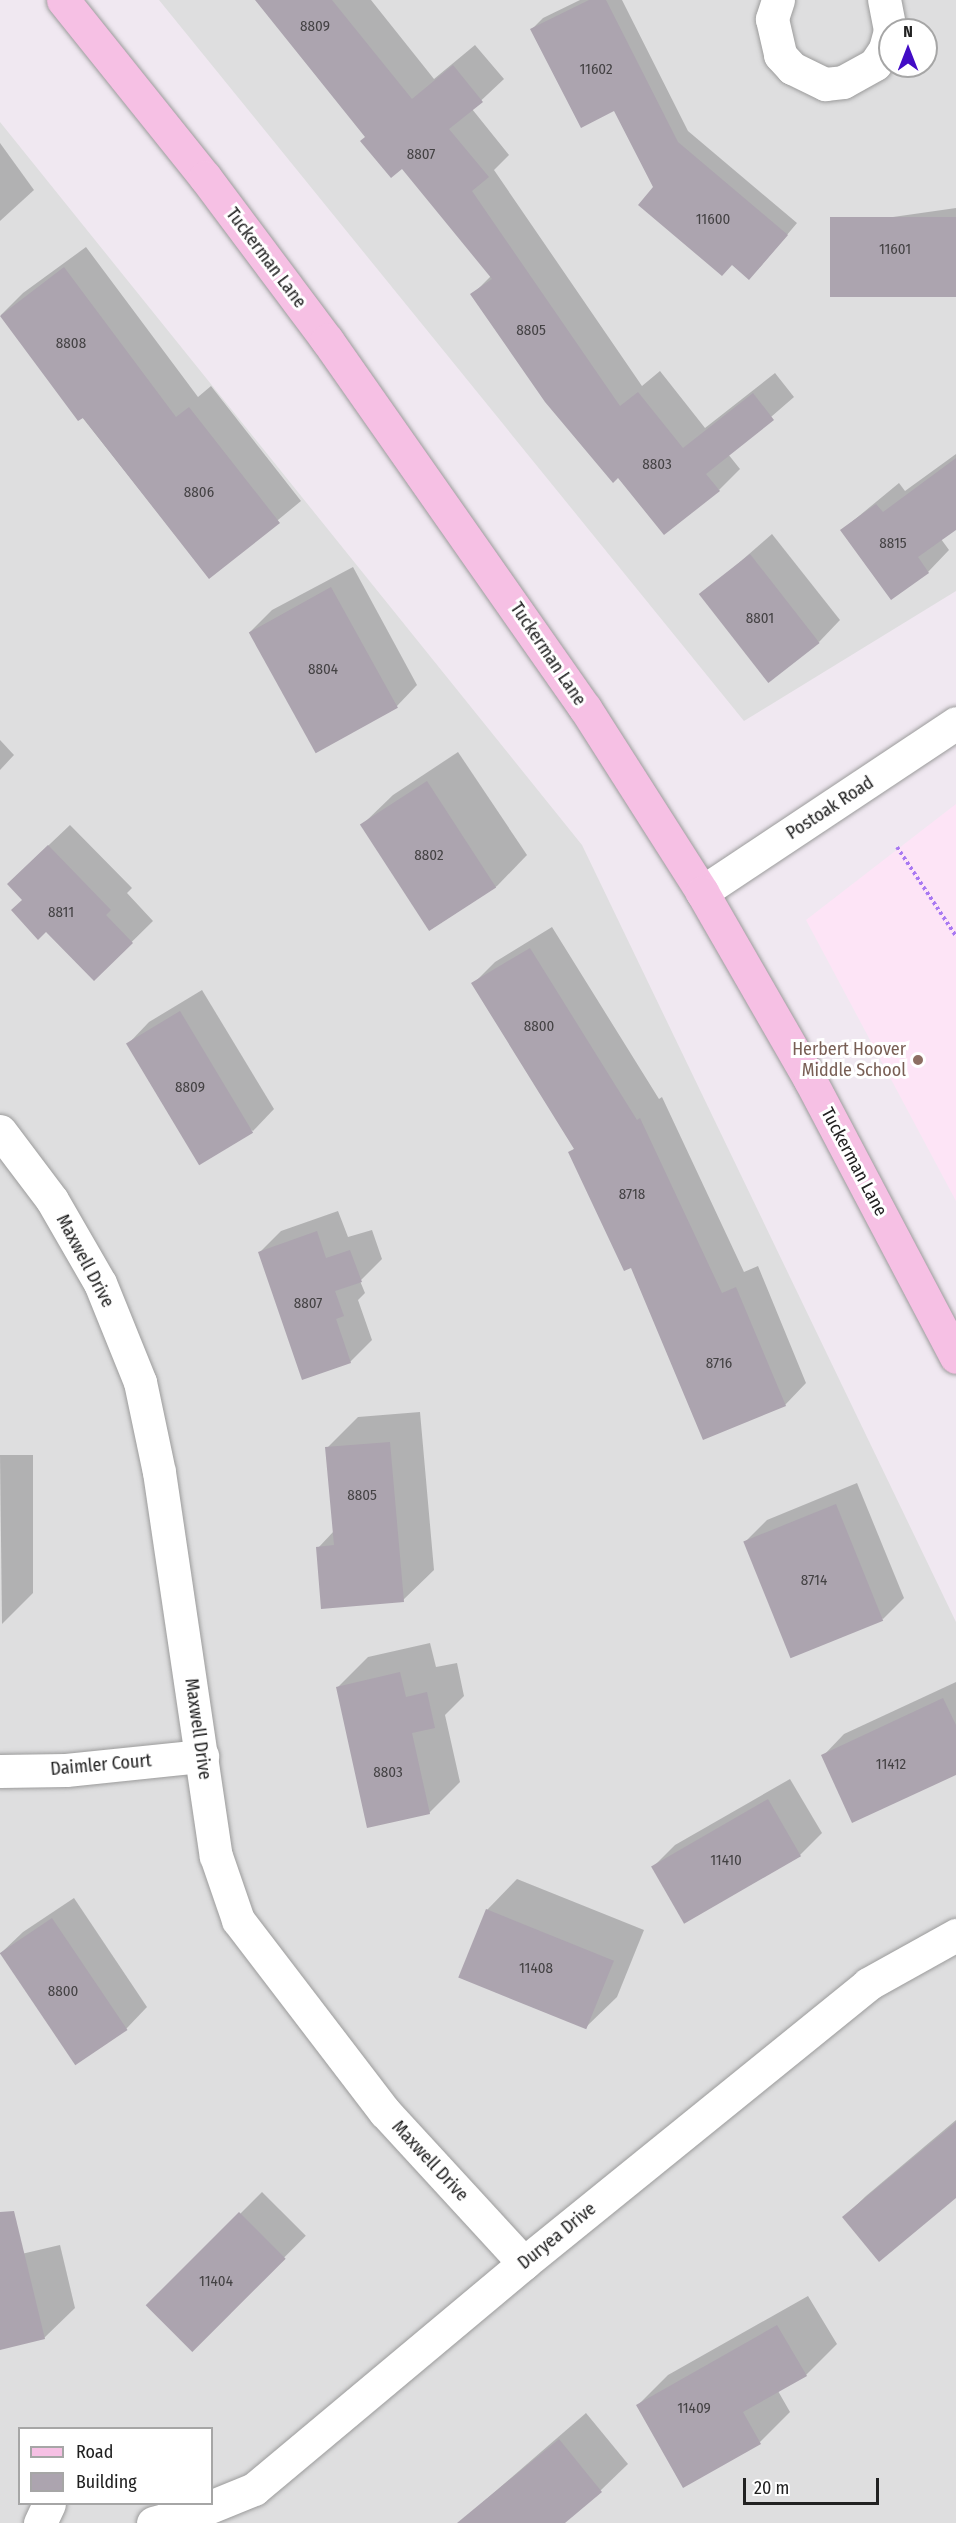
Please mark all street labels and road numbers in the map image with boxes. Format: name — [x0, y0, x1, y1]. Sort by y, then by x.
street label: Tuckerman Lane — [221, 204, 311, 312]
street label: Tuckerman Lane — [506, 598, 590, 710]
street label: Postoak Road — [782, 772, 878, 844]
street label: Tuckerman Lane — [816, 1104, 892, 1220]
street label: Maxwell Drive — [52, 1211, 118, 1311]
street label: Maxwell Drive — [180, 1677, 216, 1781]
street label: Daimler Court — [50, 1750, 152, 1780]
street label: Maxwell Drive — [387, 2116, 473, 2206]
street label: Duryea Drive — [514, 2198, 600, 2274]

